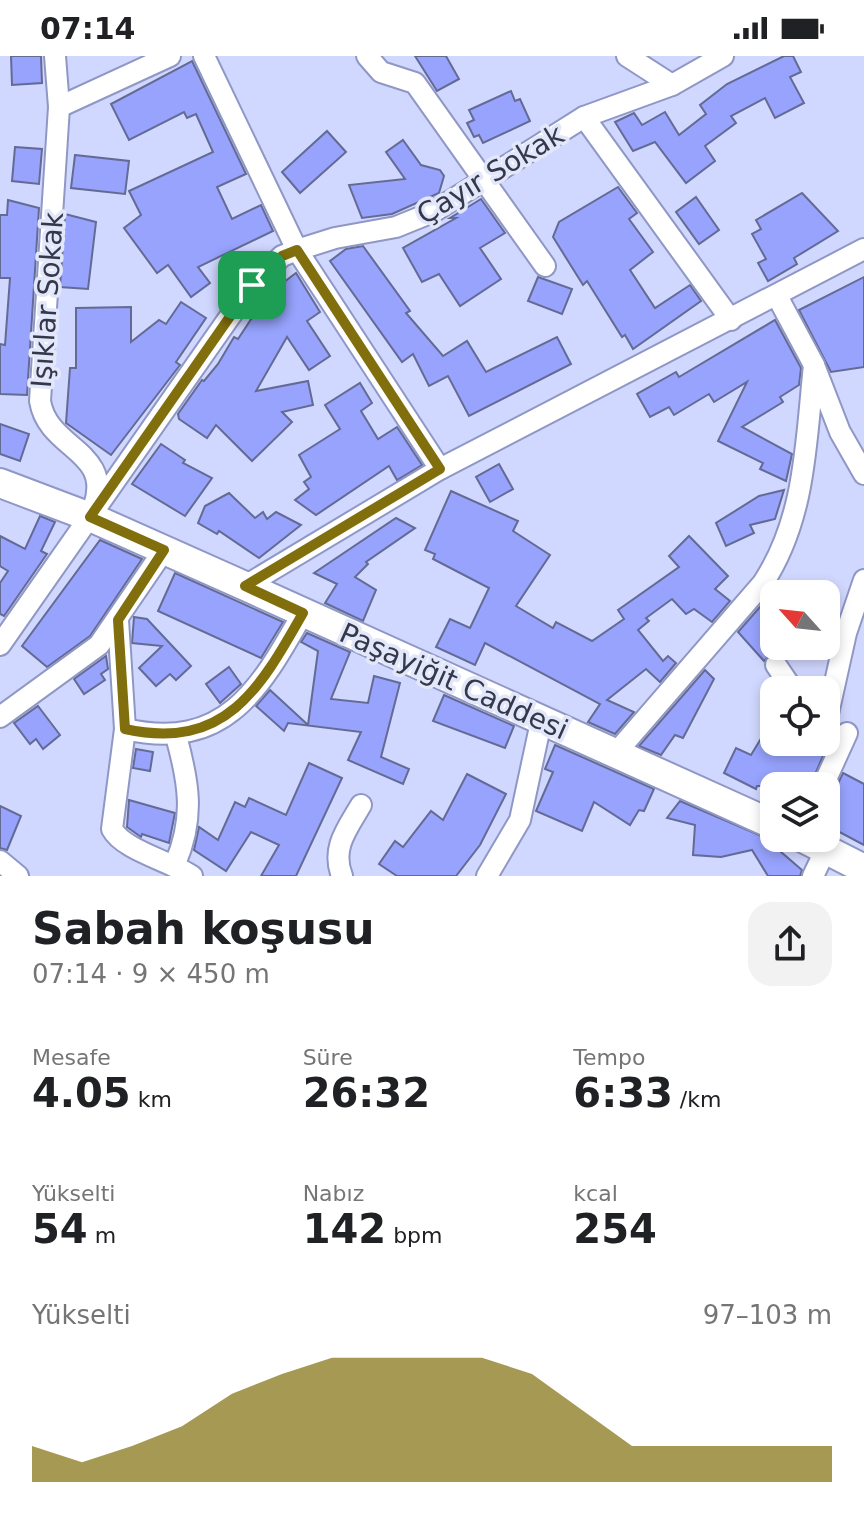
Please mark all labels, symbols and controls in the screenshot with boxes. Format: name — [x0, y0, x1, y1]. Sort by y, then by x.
text: 07:14 — [40, 11, 136, 46]
street label: Çayır Sokak — [411, 117, 570, 231]
street label: Işıklar Sokak — [25, 210, 70, 389]
pin — [218, 251, 286, 319]
icon: arrive — [230, 263, 274, 307]
north arrow — [760, 580, 840, 660]
map controls — [760, 580, 840, 852]
street label: Paşayiğit Caddesi — [335, 616, 573, 747]
button: locate — [760, 676, 840, 756]
button: layers — [760, 772, 840, 852]
button: share — [748, 902, 832, 986]
text: Sabah koşusu — [32, 903, 375, 954]
text: 07:14 · 9 × 450 m — [32, 959, 270, 989]
text: Mesafe — [32, 1045, 111, 1070]
text: Süre — [303, 1045, 353, 1070]
text: Tempo — [573, 1045, 645, 1070]
text: 4.05 — [32, 1070, 131, 1116]
text: 26:32 — [303, 1070, 430, 1116]
text: 6:33 — [573, 1070, 673, 1116]
text: km — [131, 1087, 172, 1112]
text: /km — [673, 1087, 721, 1112]
text: Yükselti — [32, 1181, 115, 1206]
text: Nabız — [303, 1181, 364, 1206]
text: kcal — [573, 1181, 618, 1206]
text: 54 — [32, 1206, 88, 1252]
text: 142 — [303, 1206, 386, 1252]
text: 254 — [573, 1206, 657, 1252]
text: m — [88, 1223, 116, 1248]
text: bpm — [386, 1223, 443, 1248]
text: Yükselti — [32, 1300, 131, 1330]
text: 97–103 m — [703, 1300, 832, 1330]

